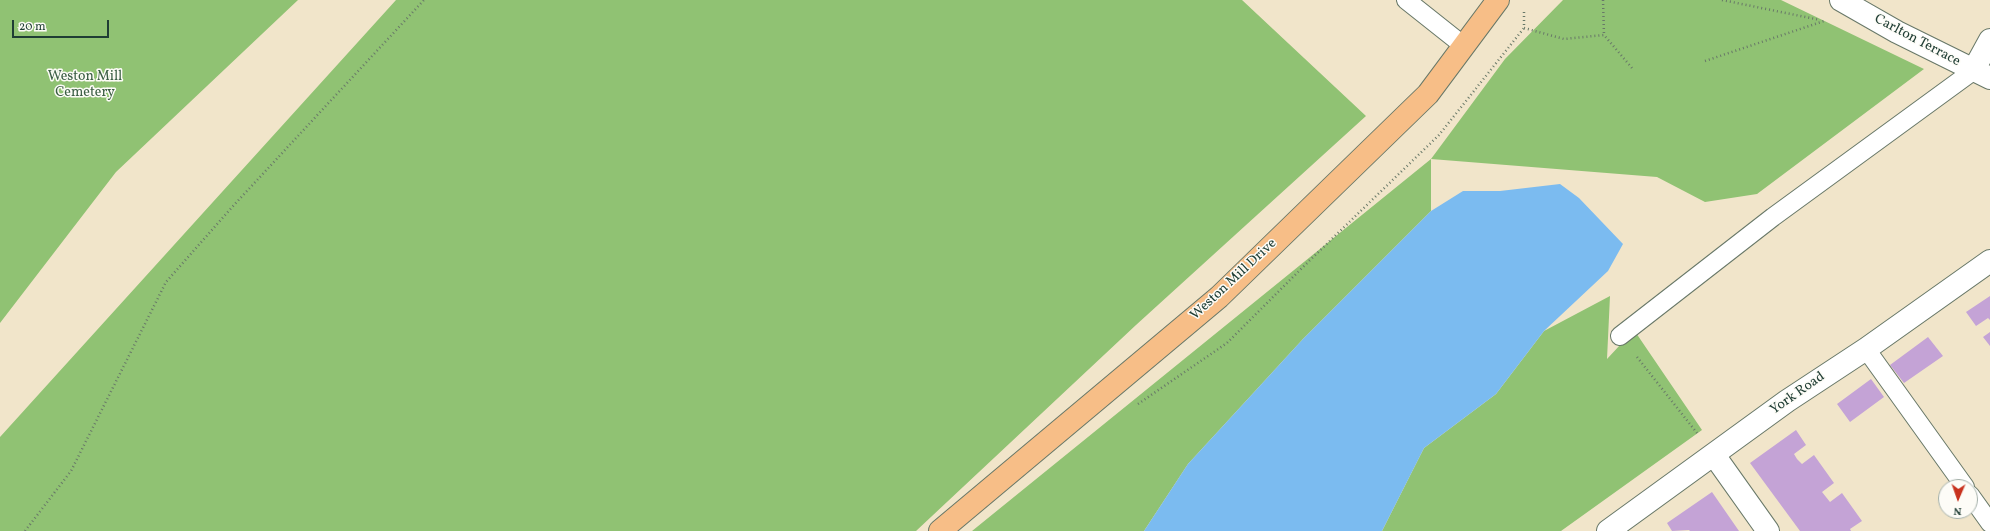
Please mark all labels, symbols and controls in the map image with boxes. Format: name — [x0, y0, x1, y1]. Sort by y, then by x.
street label: Carlton Terrace — [1871, 11, 1963, 71]
scale bar — [14, 12, 111, 38]
text: 20 m — [19, 19, 46, 35]
park label: Weston Mill Cemetery — [48, 69, 122, 102]
street label: Weston Mill Drive — [1187, 236, 1281, 324]
street label: York Road — [1767, 369, 1829, 419]
north arrow — [1938, 479, 1978, 519]
text: N — [1953, 503, 1962, 518]

